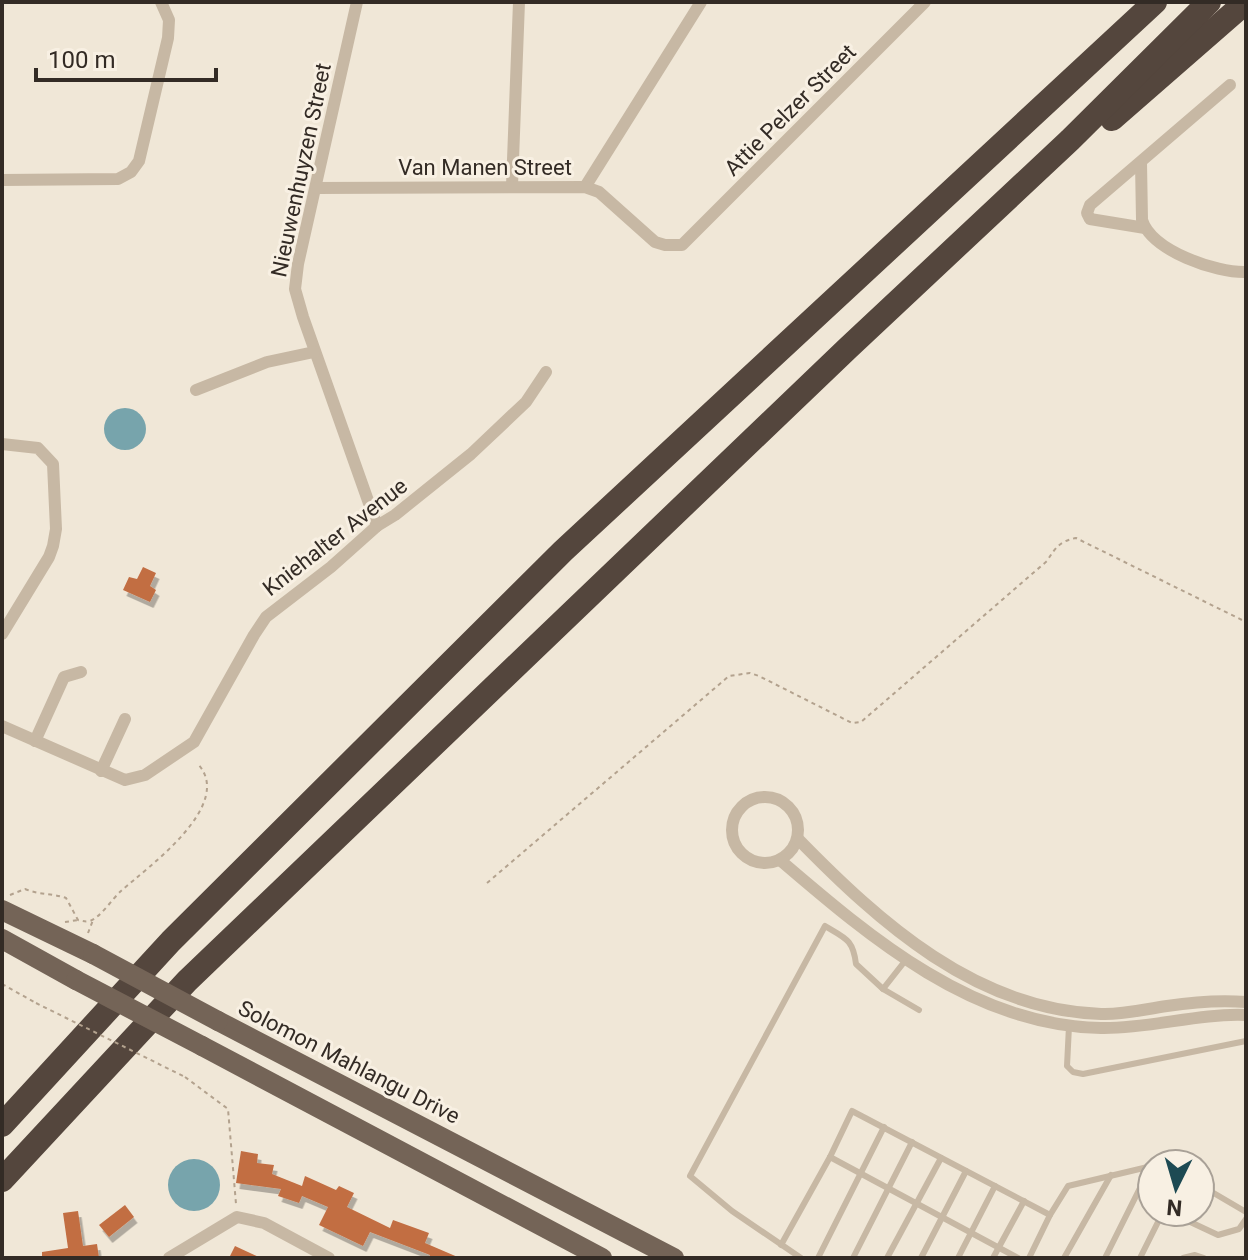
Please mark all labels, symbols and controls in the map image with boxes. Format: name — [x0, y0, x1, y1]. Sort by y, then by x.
scale bar — [36, 32, 216, 82]
street label: Attie Pelzer Street — [719, 39, 861, 181]
text: 100 m — [48, 46, 115, 74]
street label: Nieuwenhuyzen Street — [266, 61, 336, 279]
street label: Van Manen Street — [398, 155, 572, 180]
street label: Kniehalter Avenue — [258, 473, 412, 601]
street label: Solomon Mahlangu Drive — [234, 995, 464, 1129]
north arrow — [1136, 1148, 1216, 1228]
text: N — [1165, 1194, 1183, 1221]

